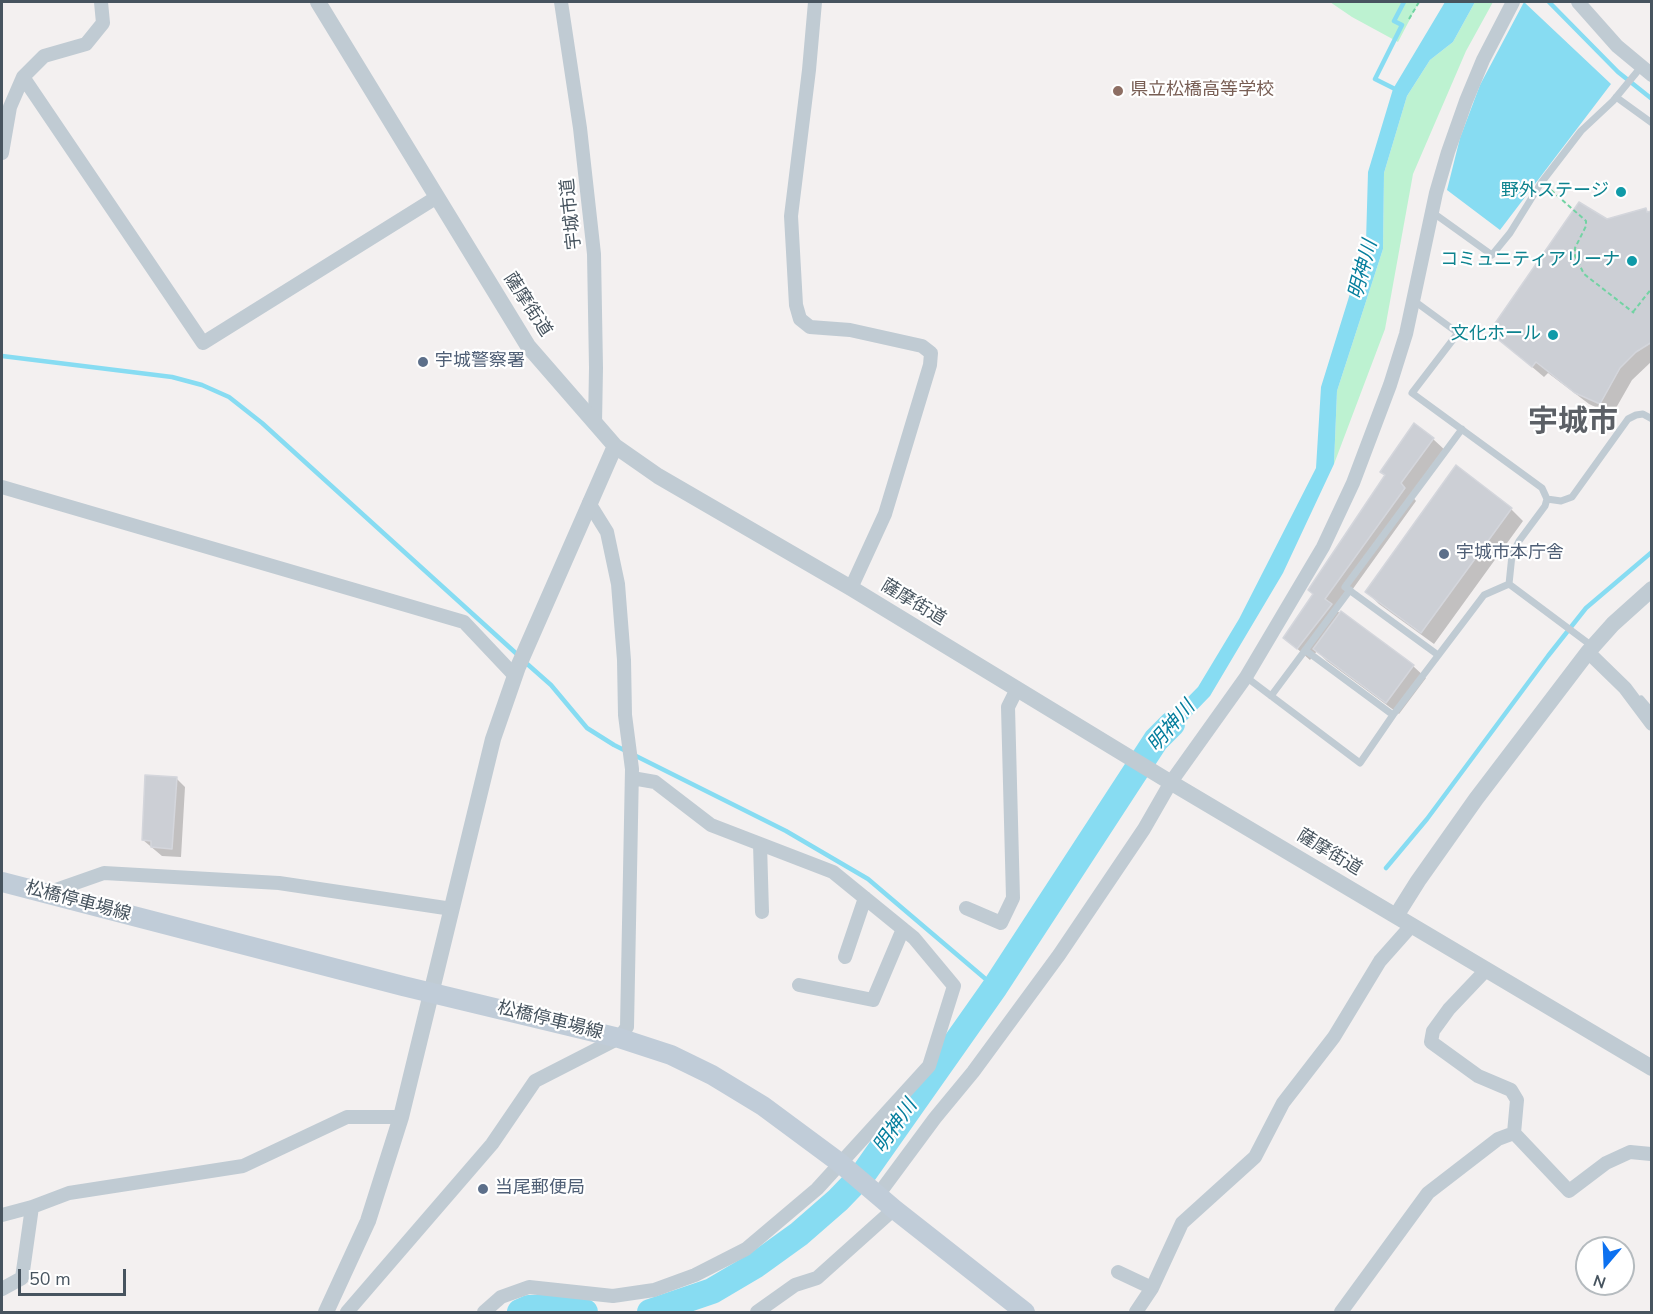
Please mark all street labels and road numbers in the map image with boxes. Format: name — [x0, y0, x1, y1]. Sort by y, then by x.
street label: 宇城市道 — [557, 177, 587, 251]
street label: 薩摩街道 — [498, 269, 556, 341]
street label: 薩摩街道 — [877, 575, 949, 631]
street label: 薩摩街道 — [1293, 825, 1365, 881]
street label: 松橋停車場線 — [23, 878, 133, 926]
street label: 松橋停車場線 — [495, 997, 605, 1045]

